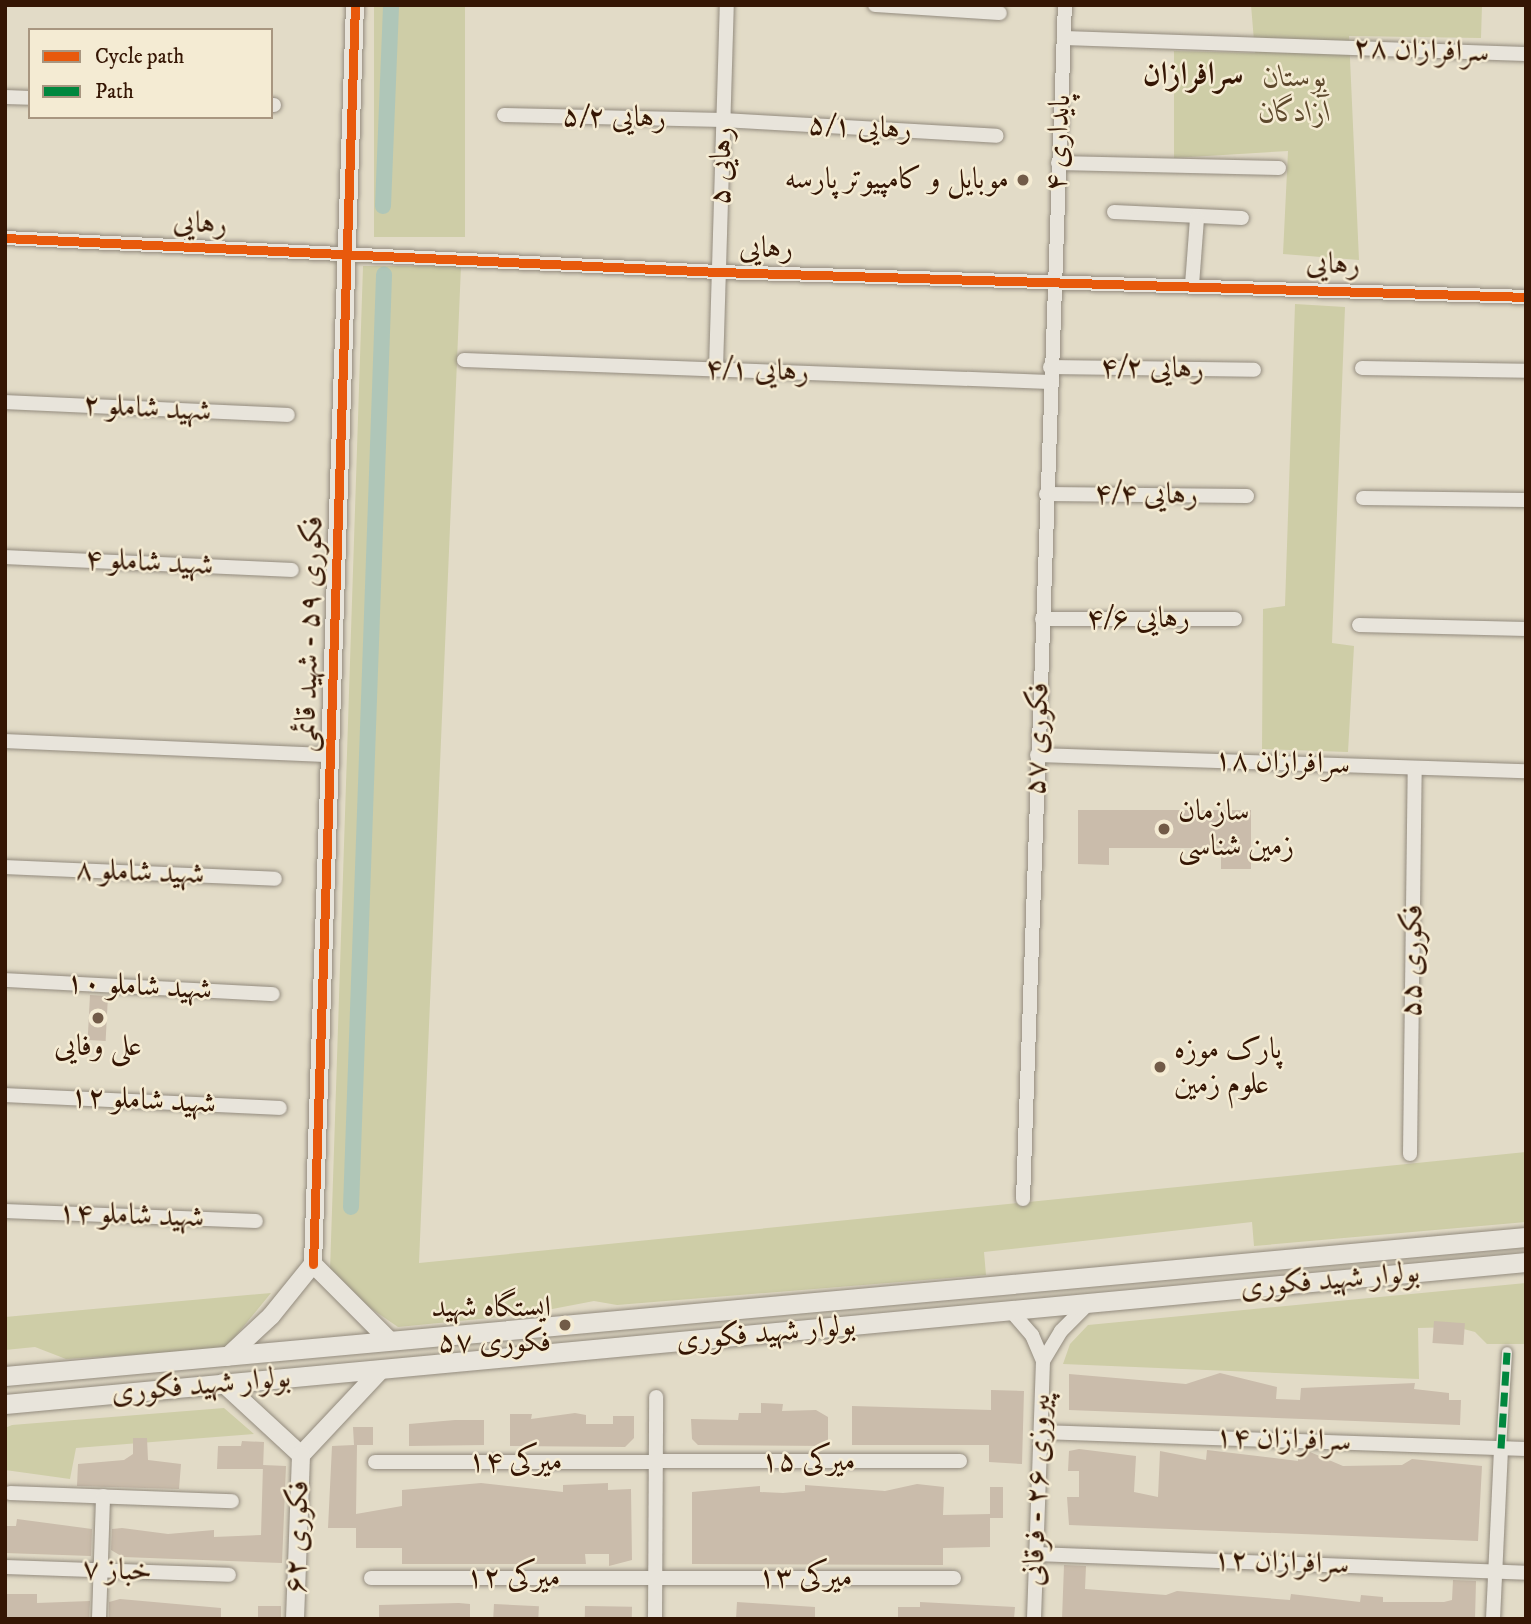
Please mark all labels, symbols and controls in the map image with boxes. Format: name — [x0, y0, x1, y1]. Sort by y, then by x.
legend — [28, 28, 273, 119]
street label: سرافرازان ۲۸ — [1352, 31, 1490, 71]
text: Cycle path — [95, 44, 184, 70]
district label: سرافرازان — [1142, 56, 1244, 94]
park label: بوستان آزادگان — [1258, 60, 1332, 130]
text: Path — [95, 79, 134, 105]
street label: پایداری ۴ — [1038, 93, 1080, 193]
street label: رهایی ۵/۲ — [562, 99, 666, 137]
street label: رهایی ۵/۱ — [807, 107, 913, 149]
street label: رهایی ۵ — [703, 126, 741, 206]
place label: موبایل و کامپیوتر پارسه — [785, 162, 1009, 198]
marker: موبایل و کامپیوتر پارسه — [1015, 172, 1031, 188]
street label: رهایی — [172, 205, 228, 243]
street label: رهایی — [738, 231, 794, 267]
street label: رهایی — [1305, 246, 1361, 284]
street label: رهایی ۴/۲ — [1100, 350, 1204, 388]
street label: رهایی ۴/۱ — [704, 351, 810, 391]
street label: شهید شاملو ۲ — [82, 388, 212, 430]
street label: رهایی ۴/۴ — [1094, 476, 1198, 514]
street label: فکوری ۵۹ - شهید قائمی — [288, 515, 332, 753]
street label: شهید شاملو ۴ — [84, 542, 214, 584]
street label: رهایی ۴/۶ — [1086, 601, 1190, 637]
street label: فکوری ۵۷ — [1018, 682, 1058, 796]
street label: سرافرازان ۱۸ — [1213, 743, 1351, 783]
place label: سازمان زمین شناسی — [1178, 794, 1294, 864]
marker: سازمان زمین شناسی — [1156, 821, 1172, 837]
street label: شهید شاملو ۸ — [75, 853, 205, 893]
street label: فکوری ۵۵ — [1394, 904, 1432, 1018]
street label: شهید شاملو ۱۰ — [65, 965, 213, 1009]
marker: علی وفایی — [90, 1010, 106, 1026]
place label: علی وفایی — [54, 1029, 142, 1065]
place label: پارک موزه علوم زمین — [1174, 1032, 1282, 1102]
marker: پارک موزه علوم زمین — [1152, 1059, 1168, 1075]
street label: شهید شاملو ۱۲ — [69, 1079, 217, 1123]
street label: شهید شاملو ۱۴ — [57, 1195, 205, 1237]
street label: بولوار شهید فکوری — [1239, 1255, 1421, 1307]
place label: ایستگاه شهید فکوری ۵۷ — [431, 1290, 551, 1360]
street label: بولوار شهید فکوری — [675, 1308, 857, 1360]
marker: ایستگاه شهید فکوری ۵۷ — [557, 1317, 573, 1333]
street label: بولوار شهید فکوری — [110, 1360, 292, 1412]
street label: پیروزی ۲۶ - فرقانی — [1017, 1393, 1059, 1587]
street label: سرافرازان ۱۴ — [1214, 1420, 1352, 1460]
street label: میرکی ۱۴ — [468, 1444, 562, 1480]
street label: میرکی ۱۵ — [761, 1444, 855, 1480]
street label: فکوری ۶۲ — [278, 1480, 318, 1594]
street label: سرافرازان ۱۲ — [1212, 1543, 1350, 1583]
street label: خباز ۷ — [81, 1552, 153, 1590]
street label: میرکی ۱۲ — [466, 1560, 560, 1596]
street label: میرکی ۱۳ — [758, 1560, 852, 1596]

